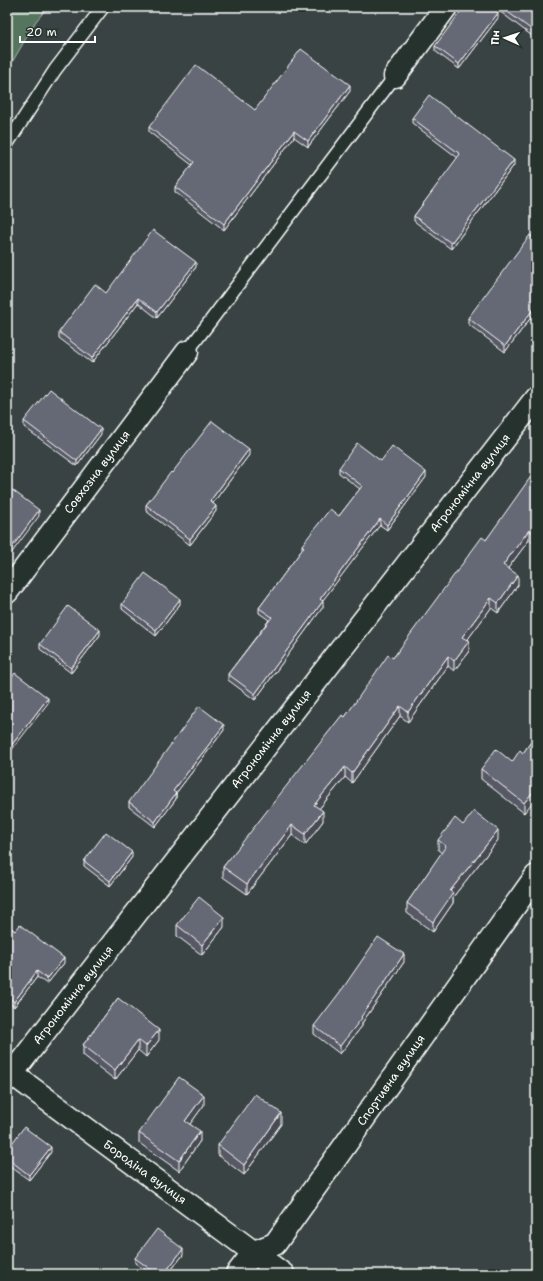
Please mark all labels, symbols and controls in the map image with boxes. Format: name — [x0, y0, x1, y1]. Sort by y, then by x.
scale bar — [20, 18, 95, 44]
north arrow — [485, 18, 525, 58]
text: 20 m — [26, 24, 57, 40]
text: Пн — [488, 30, 503, 45]
street label: Совхозна вулиця — [60, 427, 134, 517]
street label: Агрономічна вулиця — [426, 430, 514, 536]
street label: Агрономічна вулиця — [227, 686, 315, 792]
street label: Агрономічна вулиця — [29, 942, 117, 1048]
street label: Спортивна вулиця — [353, 1031, 429, 1129]
street label: Бородіна вулиця — [100, 1136, 190, 1208]

